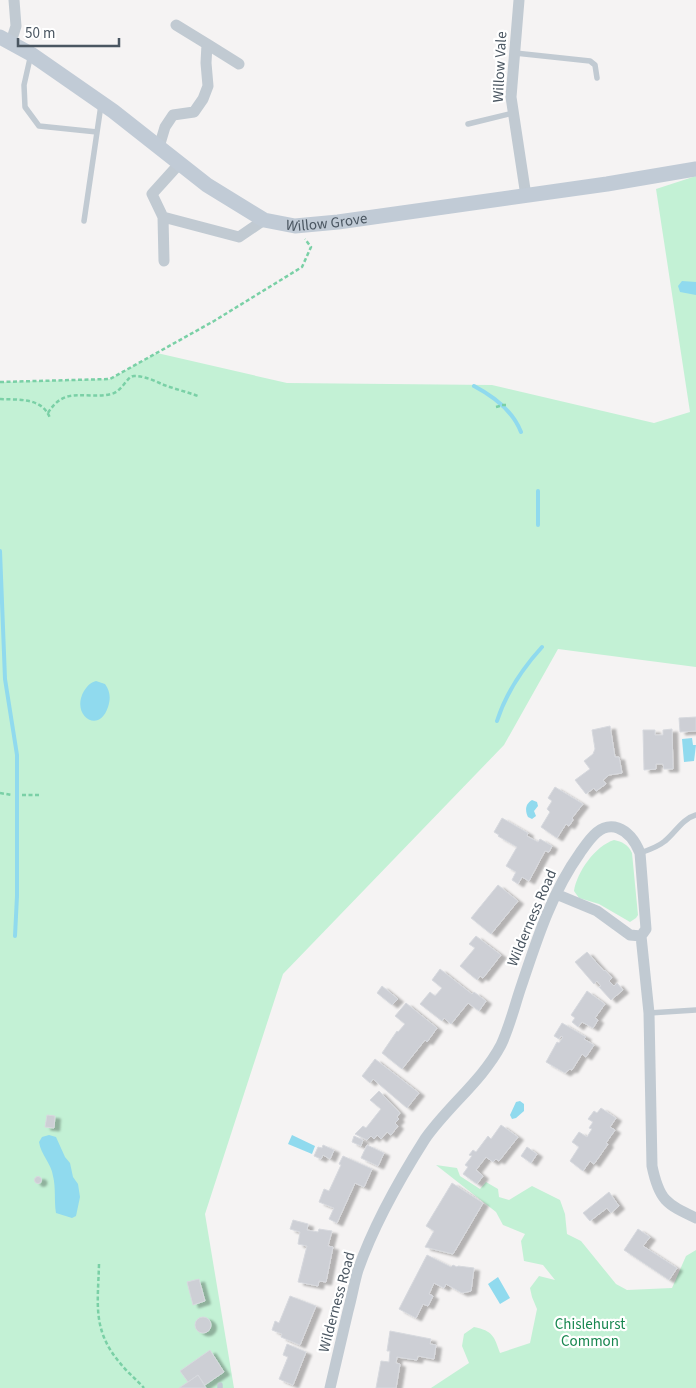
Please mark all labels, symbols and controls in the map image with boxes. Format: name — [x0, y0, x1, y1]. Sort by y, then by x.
scale bar — [18, 15, 119, 47]
text: 50 m — [25, 23, 55, 44]
street label: Willow Vale — [488, 31, 512, 103]
street label: Willow Grove — [284, 207, 369, 237]
street label: Wilderness Road — [502, 866, 562, 970]
street label: Wilderness Road — [313, 1249, 361, 1355]
park label: Chislehurst Common — [555, 1314, 625, 1352]

